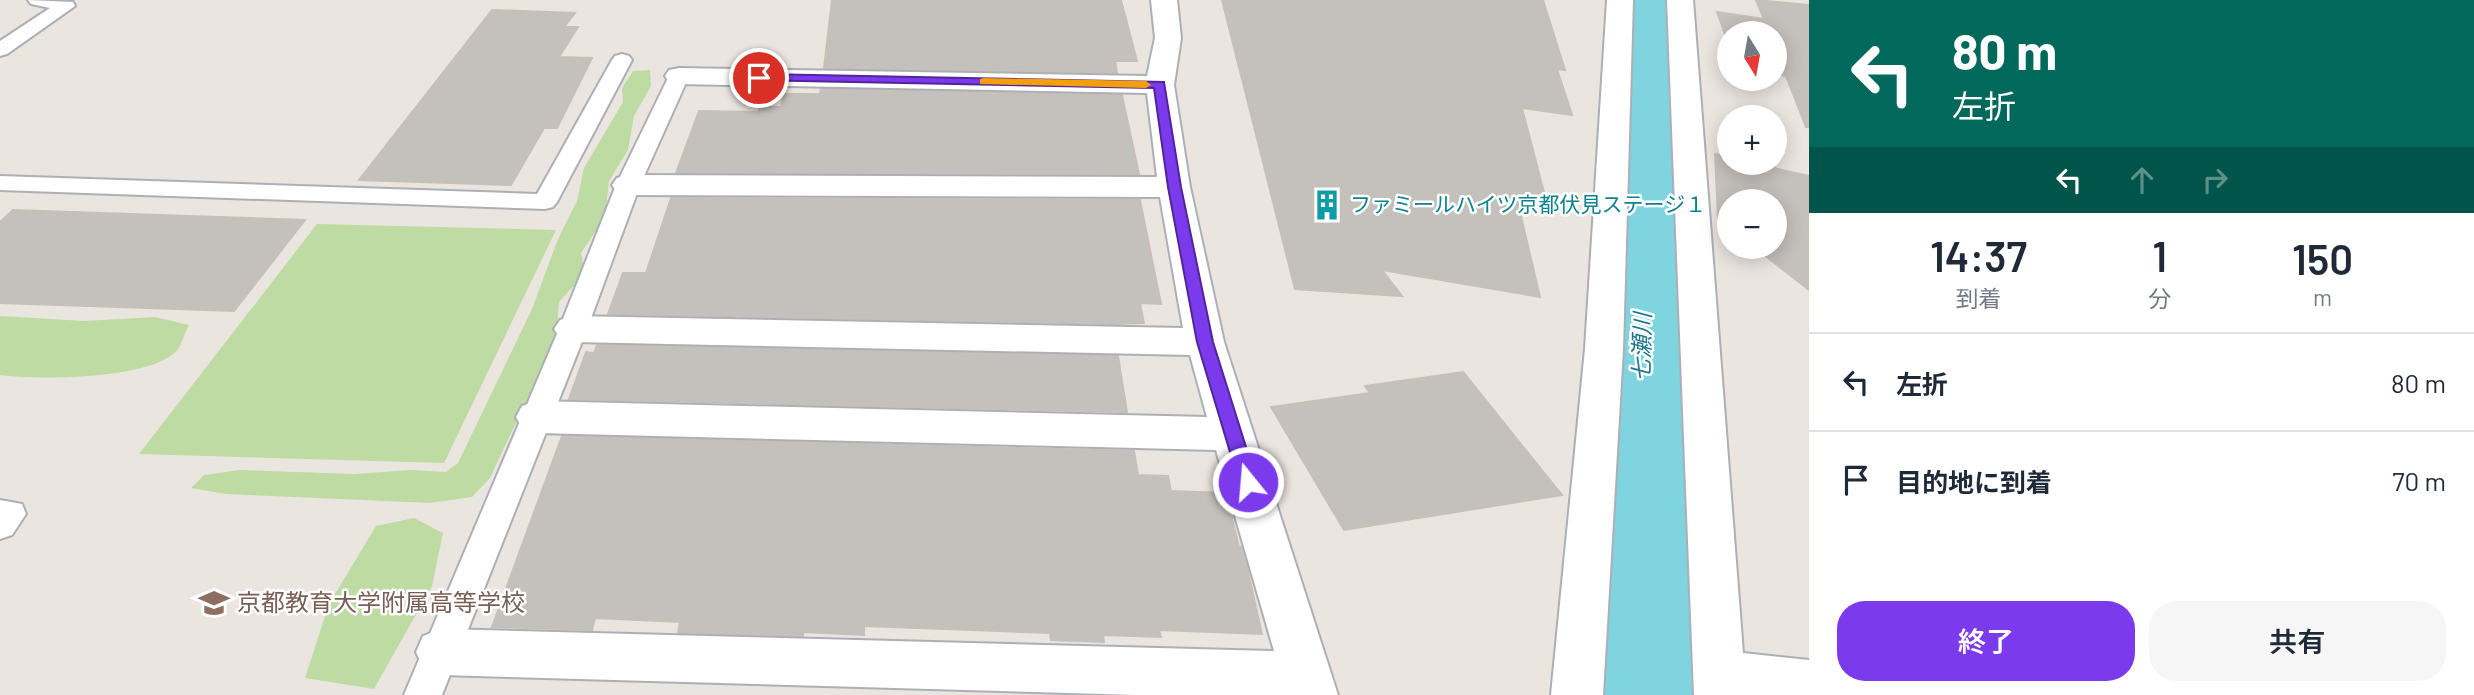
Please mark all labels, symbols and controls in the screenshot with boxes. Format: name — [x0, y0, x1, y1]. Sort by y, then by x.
north arrow — [1717, 21, 1787, 91]
map controls — [1717, 21, 1787, 259]
text: 80 m — [1952, 21, 2057, 80]
icon: left — [1837, 28, 1928, 119]
pin — [729, 48, 789, 108]
icon: arrive — [740, 59, 778, 97]
text: 左折 — [1952, 86, 2016, 124]
button: + — [1717, 105, 1787, 175]
icon: left — [2050, 161, 2088, 199]
icon: ahead — [2123, 161, 2161, 199]
icon: right — [2196, 161, 2234, 199]
building icon: ファミールハイツ京都伏見ステージ１ — [1310, 188, 1344, 222]
button: − — [1717, 189, 1787, 259]
place label: ファミールハイツ京都伏見ステージ１ — [1350, 191, 1706, 216]
text: 14:37 — [1930, 230, 2027, 280]
text: 1 — [2152, 230, 2167, 280]
text: 150 — [2292, 233, 2353, 283]
text: m — [2313, 283, 2332, 311]
text: 到着 — [1956, 284, 2002, 312]
text: 分 — [2148, 284, 2171, 312]
water label: 七瀬川 — [1626, 309, 1656, 382]
icon: left — [1837, 363, 1875, 401]
text: 80 m — [2391, 367, 2446, 398]
text: 左折 — [1896, 368, 1948, 399]
position arrow — [1211, 445, 1285, 519]
icon: arrive — [1837, 461, 1875, 499]
text: 70 m — [2392, 465, 2446, 496]
text: 目的地に到着 — [1896, 466, 2052, 497]
school or university icon: 京都教育大学附属高等学校 — [197, 586, 231, 620]
place label: 京都教育大学附属高等学校 — [237, 587, 525, 616]
button: 終了 — [1837, 601, 2135, 681]
button: 共有 — [2149, 601, 2446, 681]

